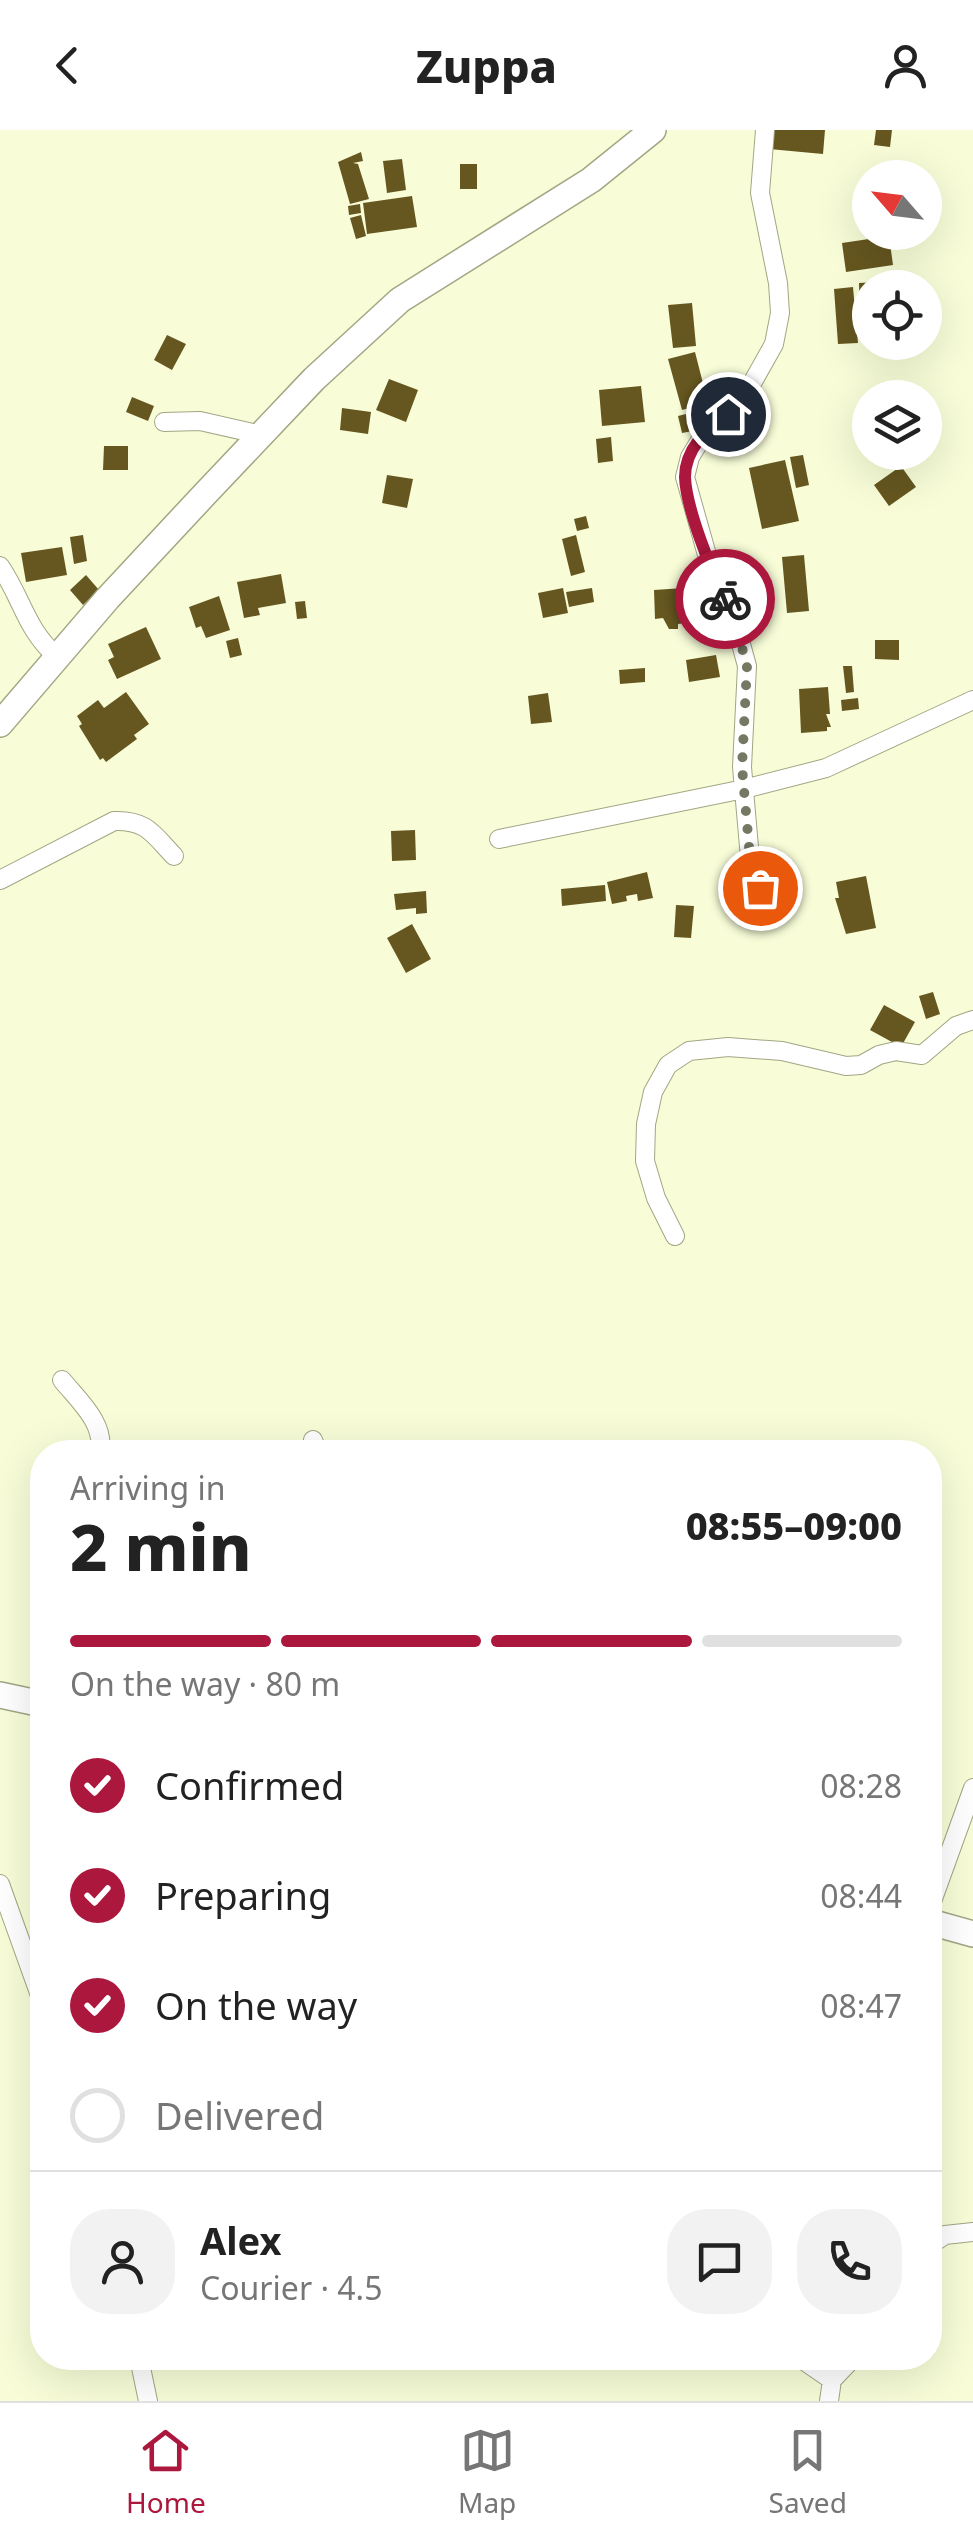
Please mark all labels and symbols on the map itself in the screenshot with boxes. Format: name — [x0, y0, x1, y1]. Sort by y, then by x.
north arrow — [852, 160, 942, 250]
pin — [686, 372, 771, 457]
courier — [675, 549, 775, 649]
pin — [718, 846, 803, 931]

